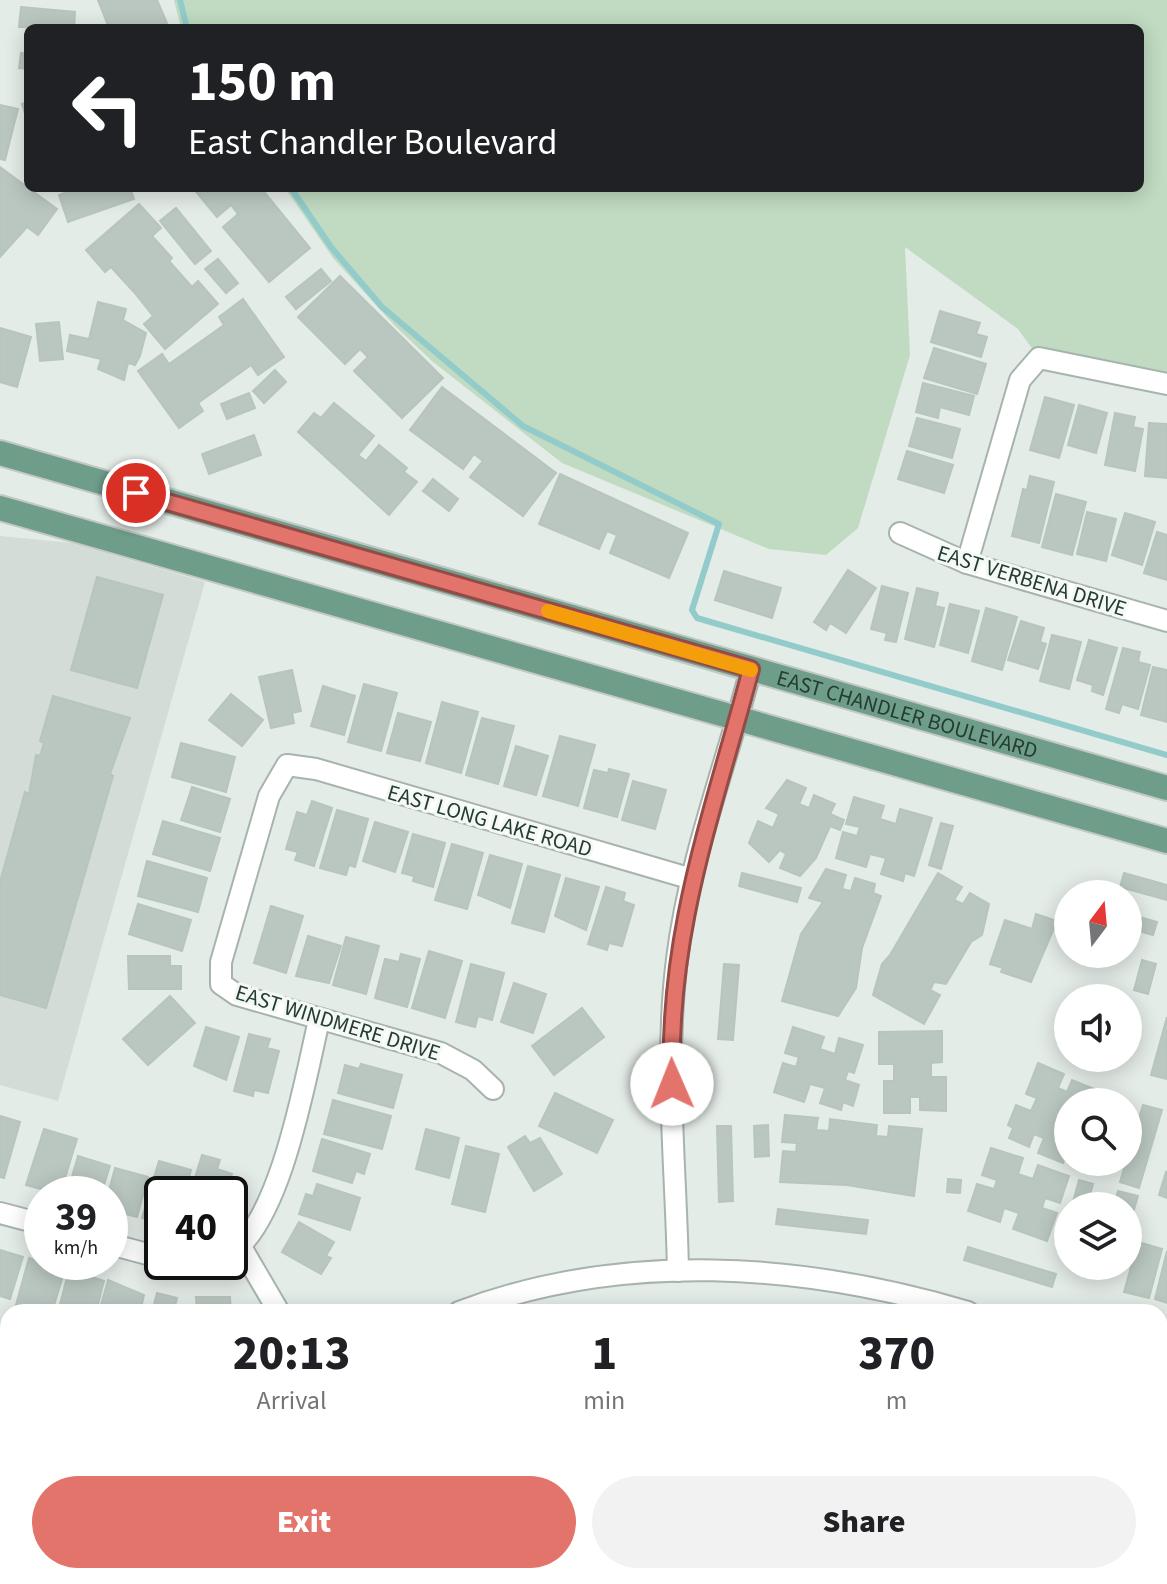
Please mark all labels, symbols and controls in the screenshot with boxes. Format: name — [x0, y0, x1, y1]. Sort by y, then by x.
text: 150 m — [188, 43, 336, 122]
icon: left — [56, 56, 160, 160]
text: East Chandler Boulevard — [188, 117, 557, 168]
pin — [102, 459, 170, 527]
icon: arrive — [114, 471, 158, 515]
street label: EAST VERBENA DRIVE — [933, 537, 1130, 625]
street label: EAST CHANDLER BOULEVARD — [773, 662, 1041, 767]
street label: EAST LONG LAKE ROAD — [384, 776, 596, 866]
north arrow — [1054, 880, 1142, 968]
map controls — [1054, 880, 1142, 1280]
street label: EAST WINDMERE DRIVE — [231, 977, 444, 1069]
button: sound — [1054, 984, 1142, 1072]
position arrow — [630, 1042, 714, 1126]
button: search — [1054, 1088, 1142, 1176]
speed limit sign: 40 — [144, 1176, 248, 1280]
text: 39 — [55, 1189, 97, 1246]
button: layers — [1054, 1192, 1142, 1280]
text: km/h — [54, 1234, 98, 1262]
text: 20:13 — [233, 1320, 350, 1388]
text: 1 — [591, 1320, 617, 1388]
text: 370 — [858, 1320, 935, 1388]
text: Arrival — [257, 1382, 327, 1419]
text: min — [583, 1382, 625, 1419]
text: m — [886, 1382, 907, 1419]
button: Exit — [32, 1476, 576, 1568]
button: Share — [592, 1476, 1136, 1568]

